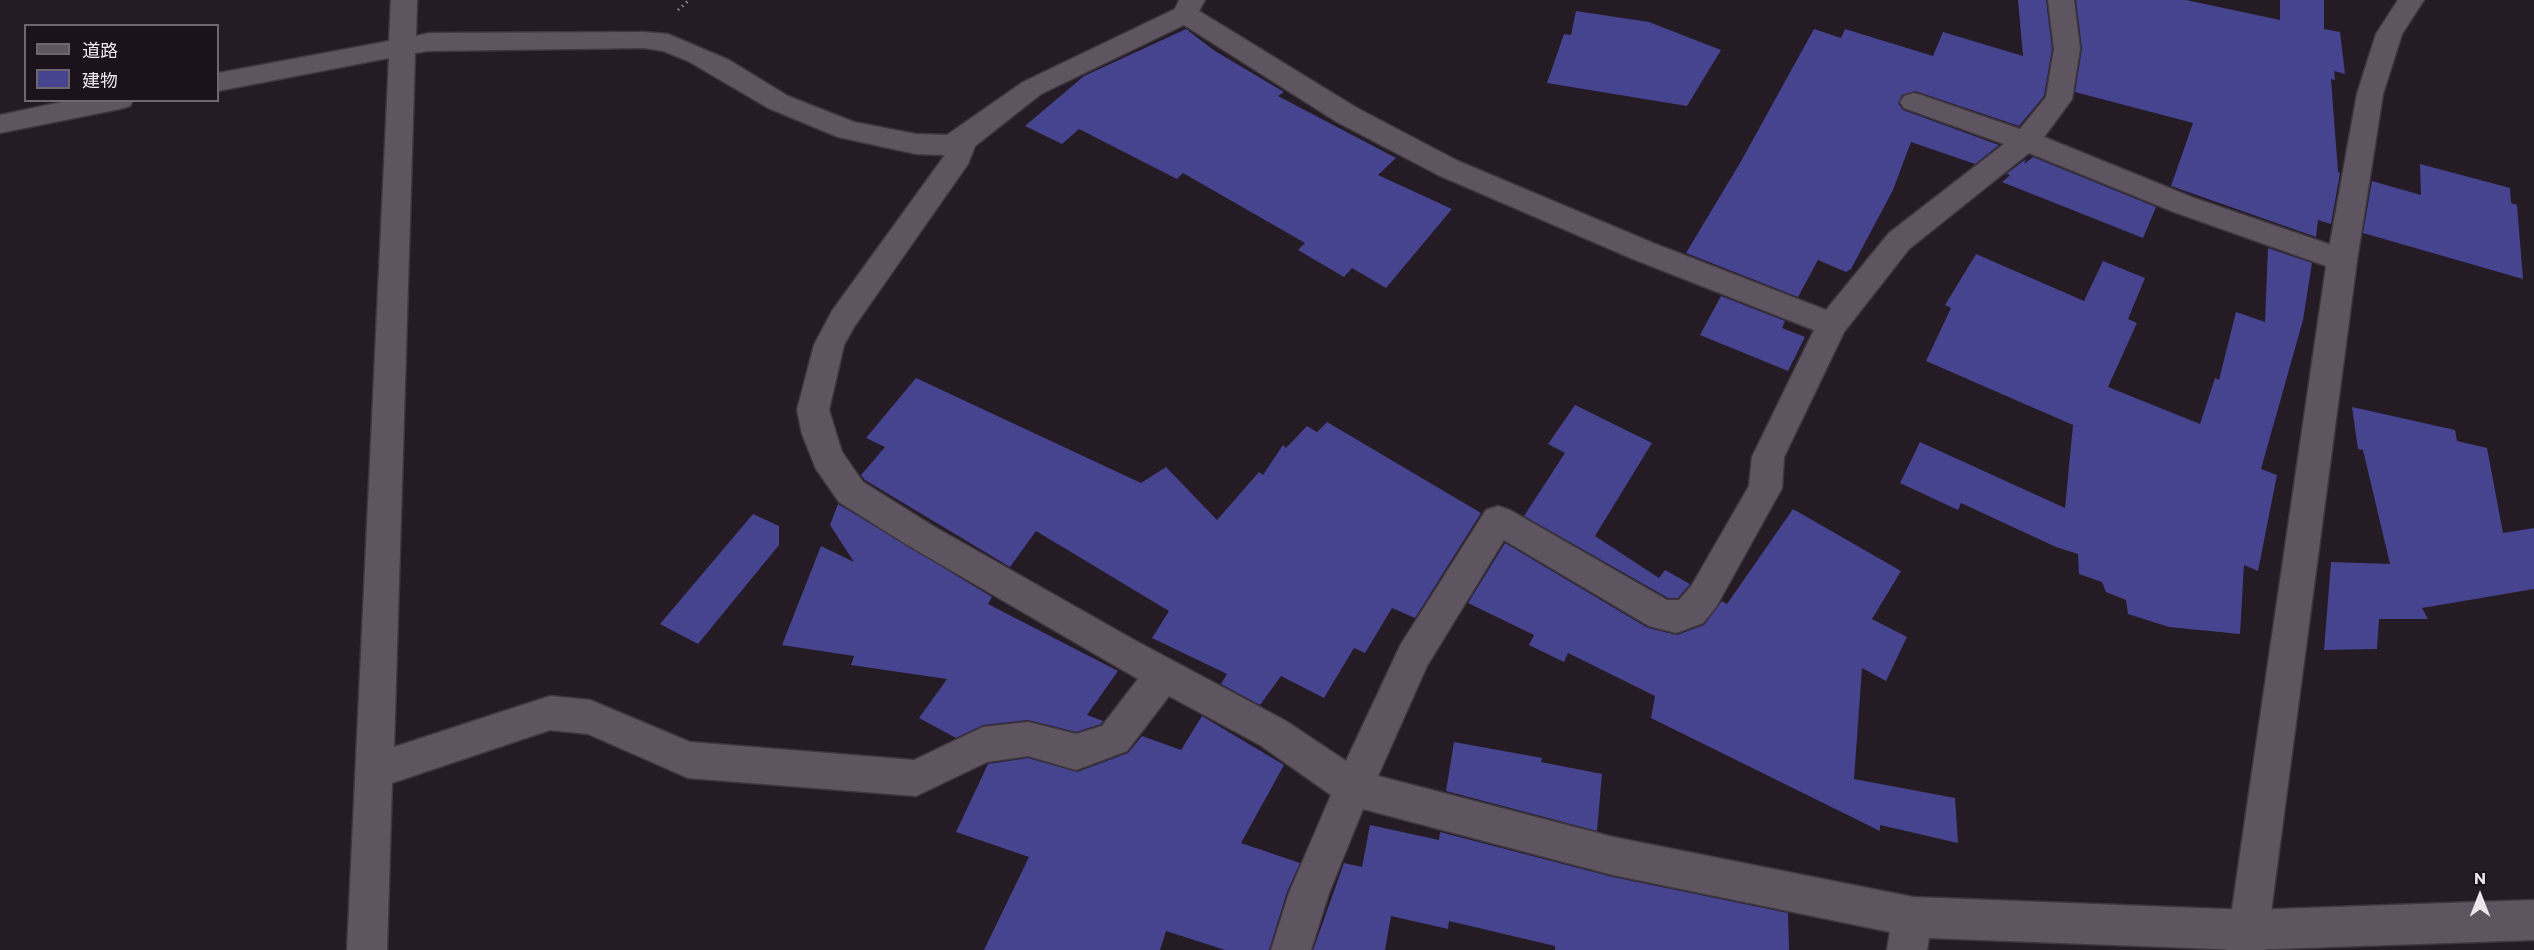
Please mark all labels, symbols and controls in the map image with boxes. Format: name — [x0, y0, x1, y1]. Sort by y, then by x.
legend — [24, 24, 219, 102]
text: 道路 — [82, 39, 118, 61]
text: 建物 — [82, 69, 118, 91]
north arrow — [2450, 866, 2510, 926]
text: N — [2474, 868, 2486, 887]

